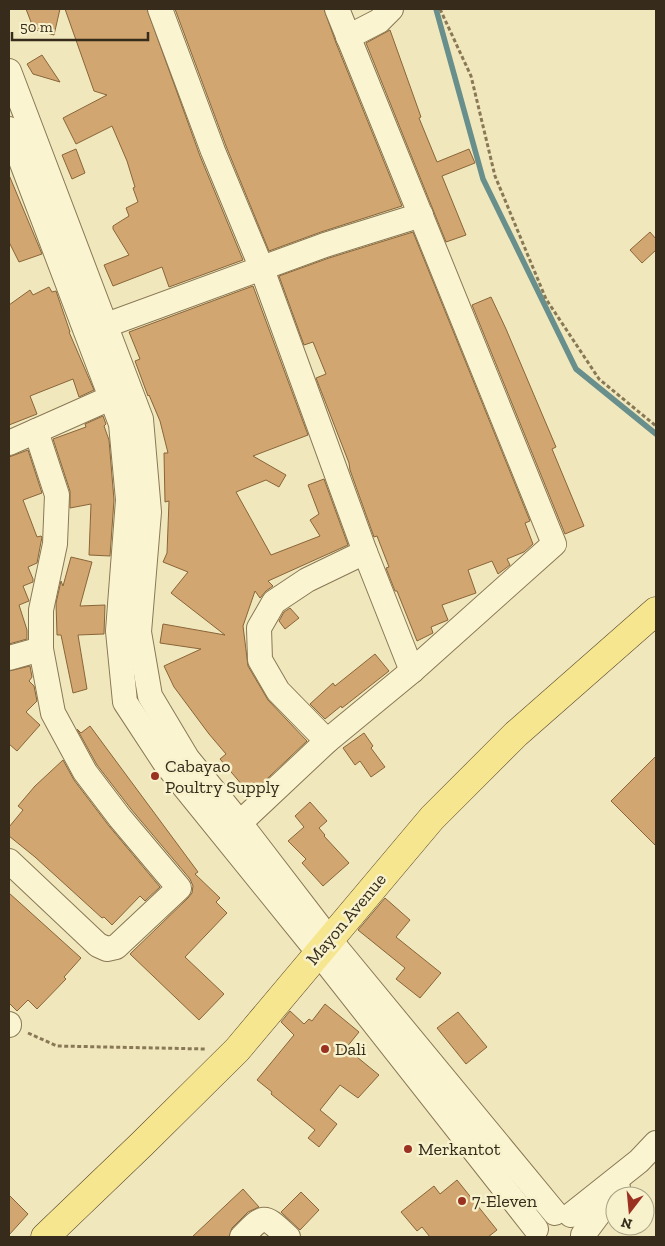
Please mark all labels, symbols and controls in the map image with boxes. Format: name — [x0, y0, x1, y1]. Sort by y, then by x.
scale bar — [12, 10, 149, 42]
text: 50 m — [20, 18, 53, 36]
place label: Cabayao Poultry Supply — [165, 755, 280, 798]
marker: Cabayao Poultry Supply — [149, 770, 161, 782]
street label: Mayon Avenue — [301, 869, 391, 969]
place label: Dali — [335, 1038, 366, 1060]
marker: Dali — [319, 1043, 331, 1055]
place label: Merkantot — [418, 1138, 501, 1160]
marker: Merkantot — [402, 1143, 414, 1155]
north arrow — [605, 1186, 655, 1236]
place label: 7-Eleven — [472, 1190, 538, 1212]
marker: 7-Eleven — [456, 1195, 468, 1207]
text: N — [619, 1213, 634, 1233]

